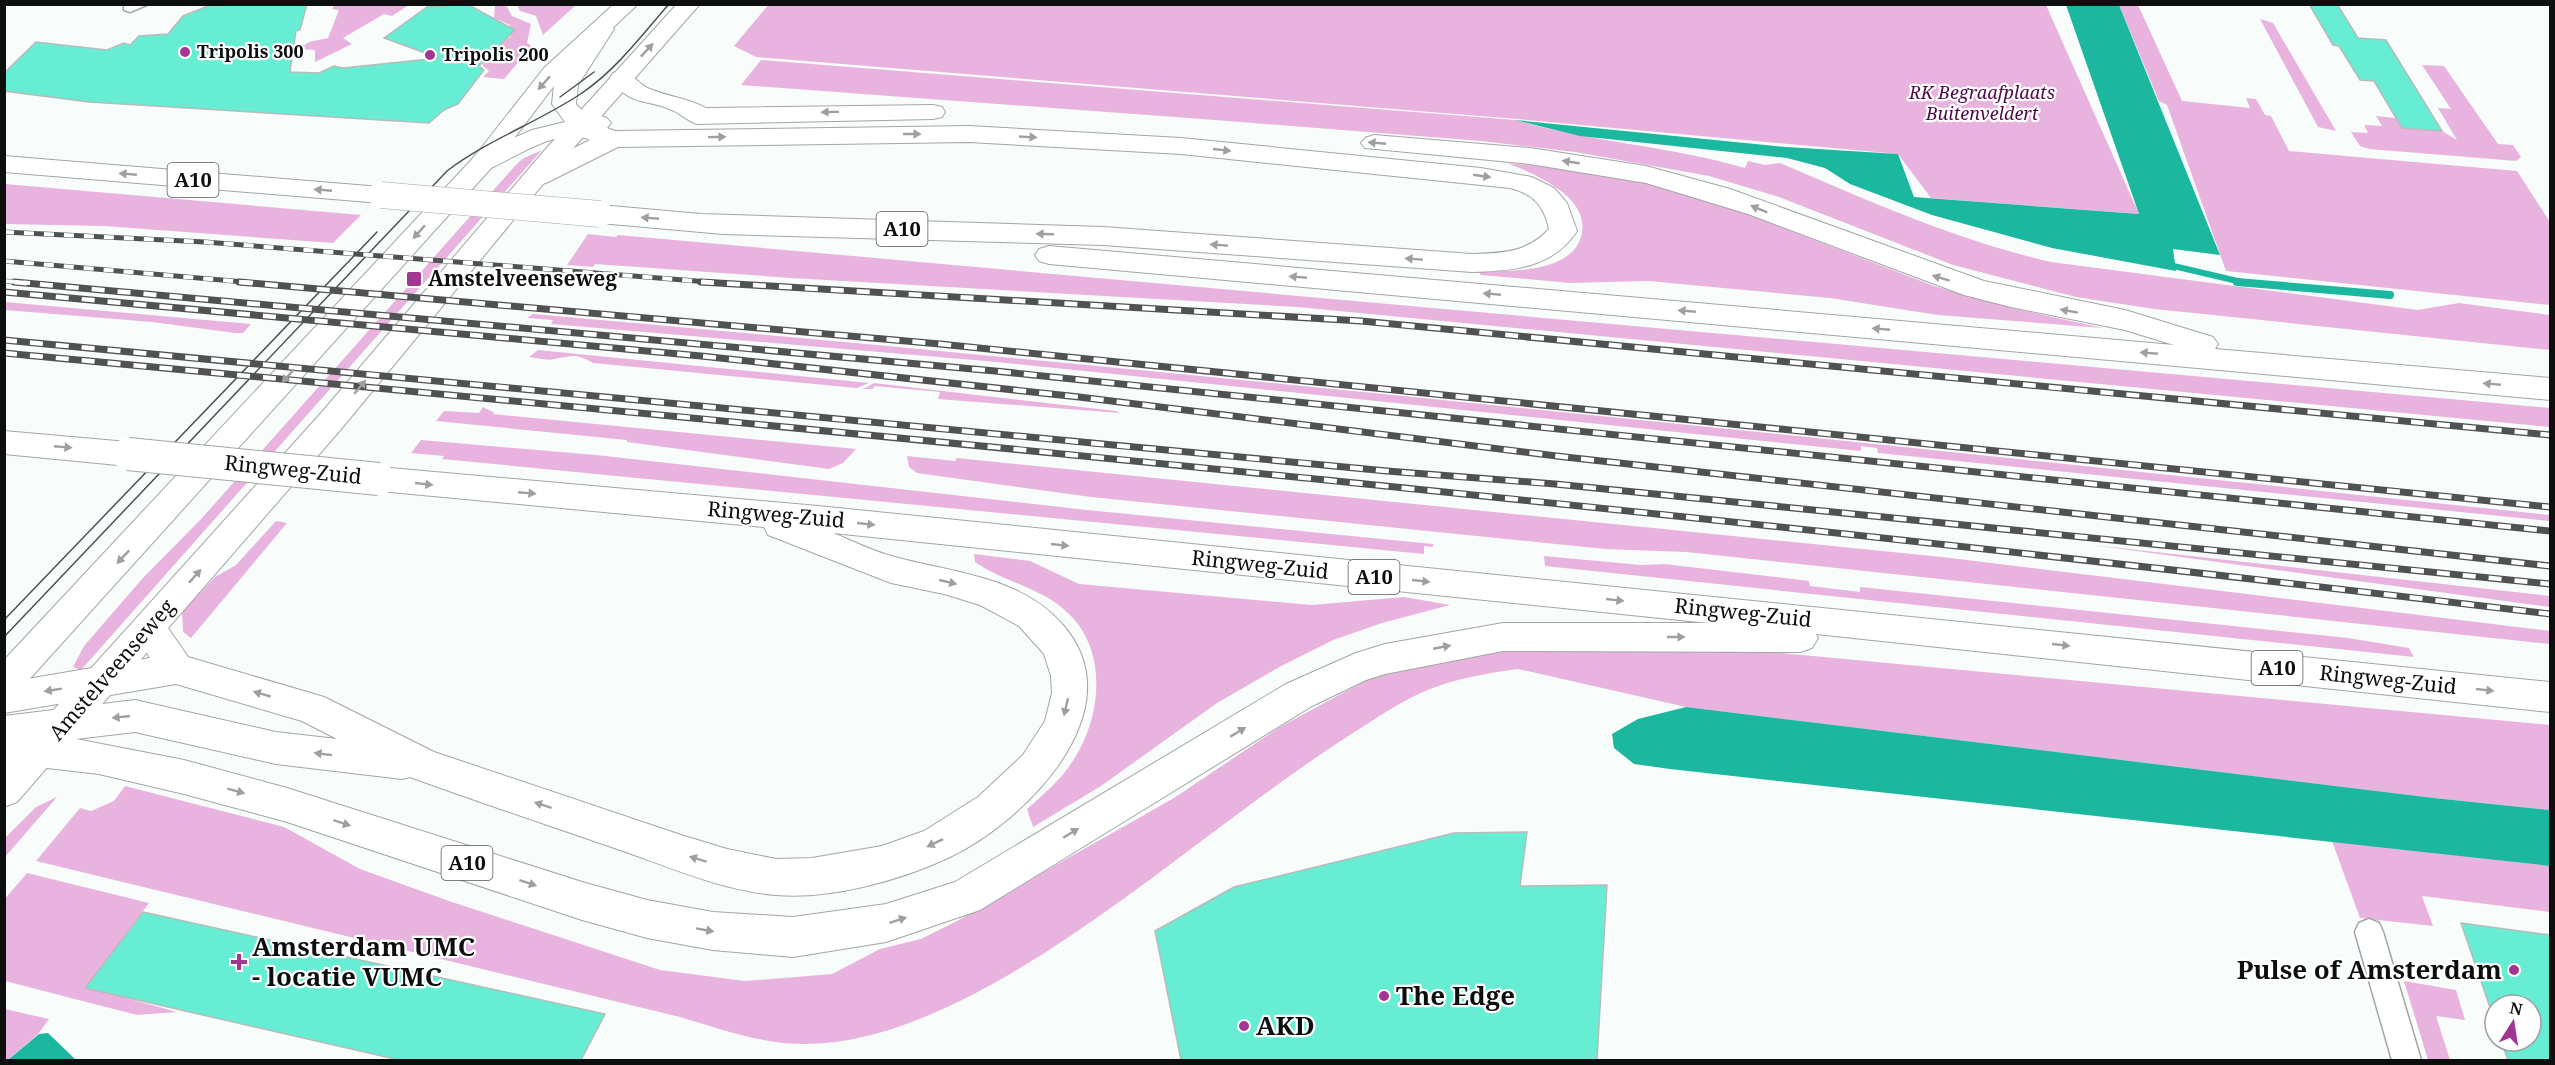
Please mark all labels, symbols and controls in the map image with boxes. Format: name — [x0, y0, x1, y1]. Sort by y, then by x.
place label: Tripolis 300 — [197, 39, 304, 63]
place label: Tripolis 200 — [442, 42, 549, 66]
one-way arrow — [640, 43, 653, 58]
marker: Tripolis 300 — [178, 45, 192, 59]
marker: Tripolis 200 — [423, 48, 437, 62]
one-way arrow — [538, 75, 551, 90]
park label: RK Begraafplaats Buitenveldert — [1908, 80, 2055, 125]
one-way arrow — [820, 107, 839, 117]
one-way arrow — [903, 129, 922, 139]
one-way arrow — [708, 132, 727, 142]
one-way arrow — [1018, 132, 1037, 141]
one-way arrow — [1367, 138, 1386, 148]
one-way arrow — [1213, 145, 1232, 155]
one-way arrow — [1561, 157, 1580, 166]
road number: A10 — [168, 163, 218, 197]
one-way arrow — [119, 170, 138, 179]
one-way arrow — [1473, 172, 1492, 181]
one-way arrow — [313, 185, 332, 195]
one-way arrow — [1750, 204, 1768, 213]
road number: A10 — [876, 212, 928, 246]
one-way arrow — [641, 213, 660, 223]
one-way arrow — [412, 225, 426, 240]
one-way arrow — [1035, 230, 1054, 239]
one-way arrow — [1210, 240, 1229, 250]
one-way arrow — [1404, 254, 1423, 264]
place label: Amstelveenseweg — [428, 264, 617, 292]
marker: Amstelveenseweg — [405, 270, 423, 288]
one-way arrow — [1289, 272, 1308, 282]
one-way arrow — [1932, 273, 1950, 283]
one-way arrow — [1483, 289, 1502, 299]
one-way arrow — [1677, 306, 1696, 316]
one-way arrow — [2059, 306, 2078, 315]
one-way arrow — [1871, 324, 1890, 334]
one-way arrow — [2139, 348, 2158, 358]
one-way arrow — [281, 369, 295, 383]
one-way arrow — [353, 379, 366, 395]
one-way arrow — [2483, 379, 2502, 389]
one-way arrow — [53, 442, 72, 452]
street label: Ringweg-Zuid — [223, 448, 363, 490]
one-way arrow — [415, 479, 434, 489]
one-way arrow — [518, 489, 537, 498]
street label: Ringweg-Zuid — [706, 494, 846, 534]
one-way arrow — [857, 519, 876, 529]
one-way arrow — [1051, 540, 1070, 550]
street label: Ringweg-Zuid — [1190, 543, 1330, 585]
one-way arrow — [116, 549, 130, 564]
road number: A10 — [1348, 560, 1400, 594]
one-way arrow — [188, 569, 201, 584]
one-way arrow — [1412, 576, 1431, 586]
one-way arrow — [939, 577, 957, 587]
street label: Ringweg-Zuid — [1673, 591, 1813, 633]
street label: Amstelveenseweg — [42, 592, 181, 746]
one-way arrow — [1606, 596, 1625, 605]
one-way arrow — [1667, 632, 1686, 642]
one-way arrow — [2052, 640, 2071, 650]
one-way arrow — [1433, 642, 1452, 651]
road number: A10 — [2252, 651, 2302, 685]
street label: Ringweg-Zuid — [2318, 658, 2458, 700]
one-way arrow — [2475, 685, 2494, 695]
one-way arrow — [43, 686, 62, 695]
one-way arrow — [253, 689, 271, 698]
one-way arrow — [1061, 698, 1071, 716]
one-way arrow — [112, 712, 131, 722]
one-way arrow — [1230, 726, 1246, 737]
one-way arrow — [314, 749, 333, 758]
one-way arrow — [226, 787, 245, 797]
one-way arrow — [534, 800, 552, 809]
one-way arrow — [333, 819, 351, 829]
one-way arrow — [1063, 828, 1080, 838]
one-way arrow — [927, 839, 944, 848]
road number: A10 — [442, 846, 492, 880]
one-way arrow — [689, 853, 707, 863]
one-way arrow — [519, 879, 537, 889]
one-way arrow — [889, 914, 907, 924]
one-way arrow — [695, 925, 714, 934]
place label: Amsterdam UMC - locatie VUMC — [252, 928, 475, 994]
place label: Pulse of Amsterdam — [2237, 951, 2502, 987]
marker: Amsterdam UMC - locatie VUMC — [230, 953, 248, 971]
marker: Pulse of Amsterdam — [2507, 963, 2521, 977]
place label: The Edge — [1396, 977, 1515, 1013]
marker: The Edge — [1377, 989, 1391, 1003]
north arrow — [2483, 993, 2543, 1053]
text: N — [2508, 996, 2525, 1020]
place label: AKD — [1256, 1007, 1315, 1043]
marker: AKD — [1237, 1019, 1251, 1033]

